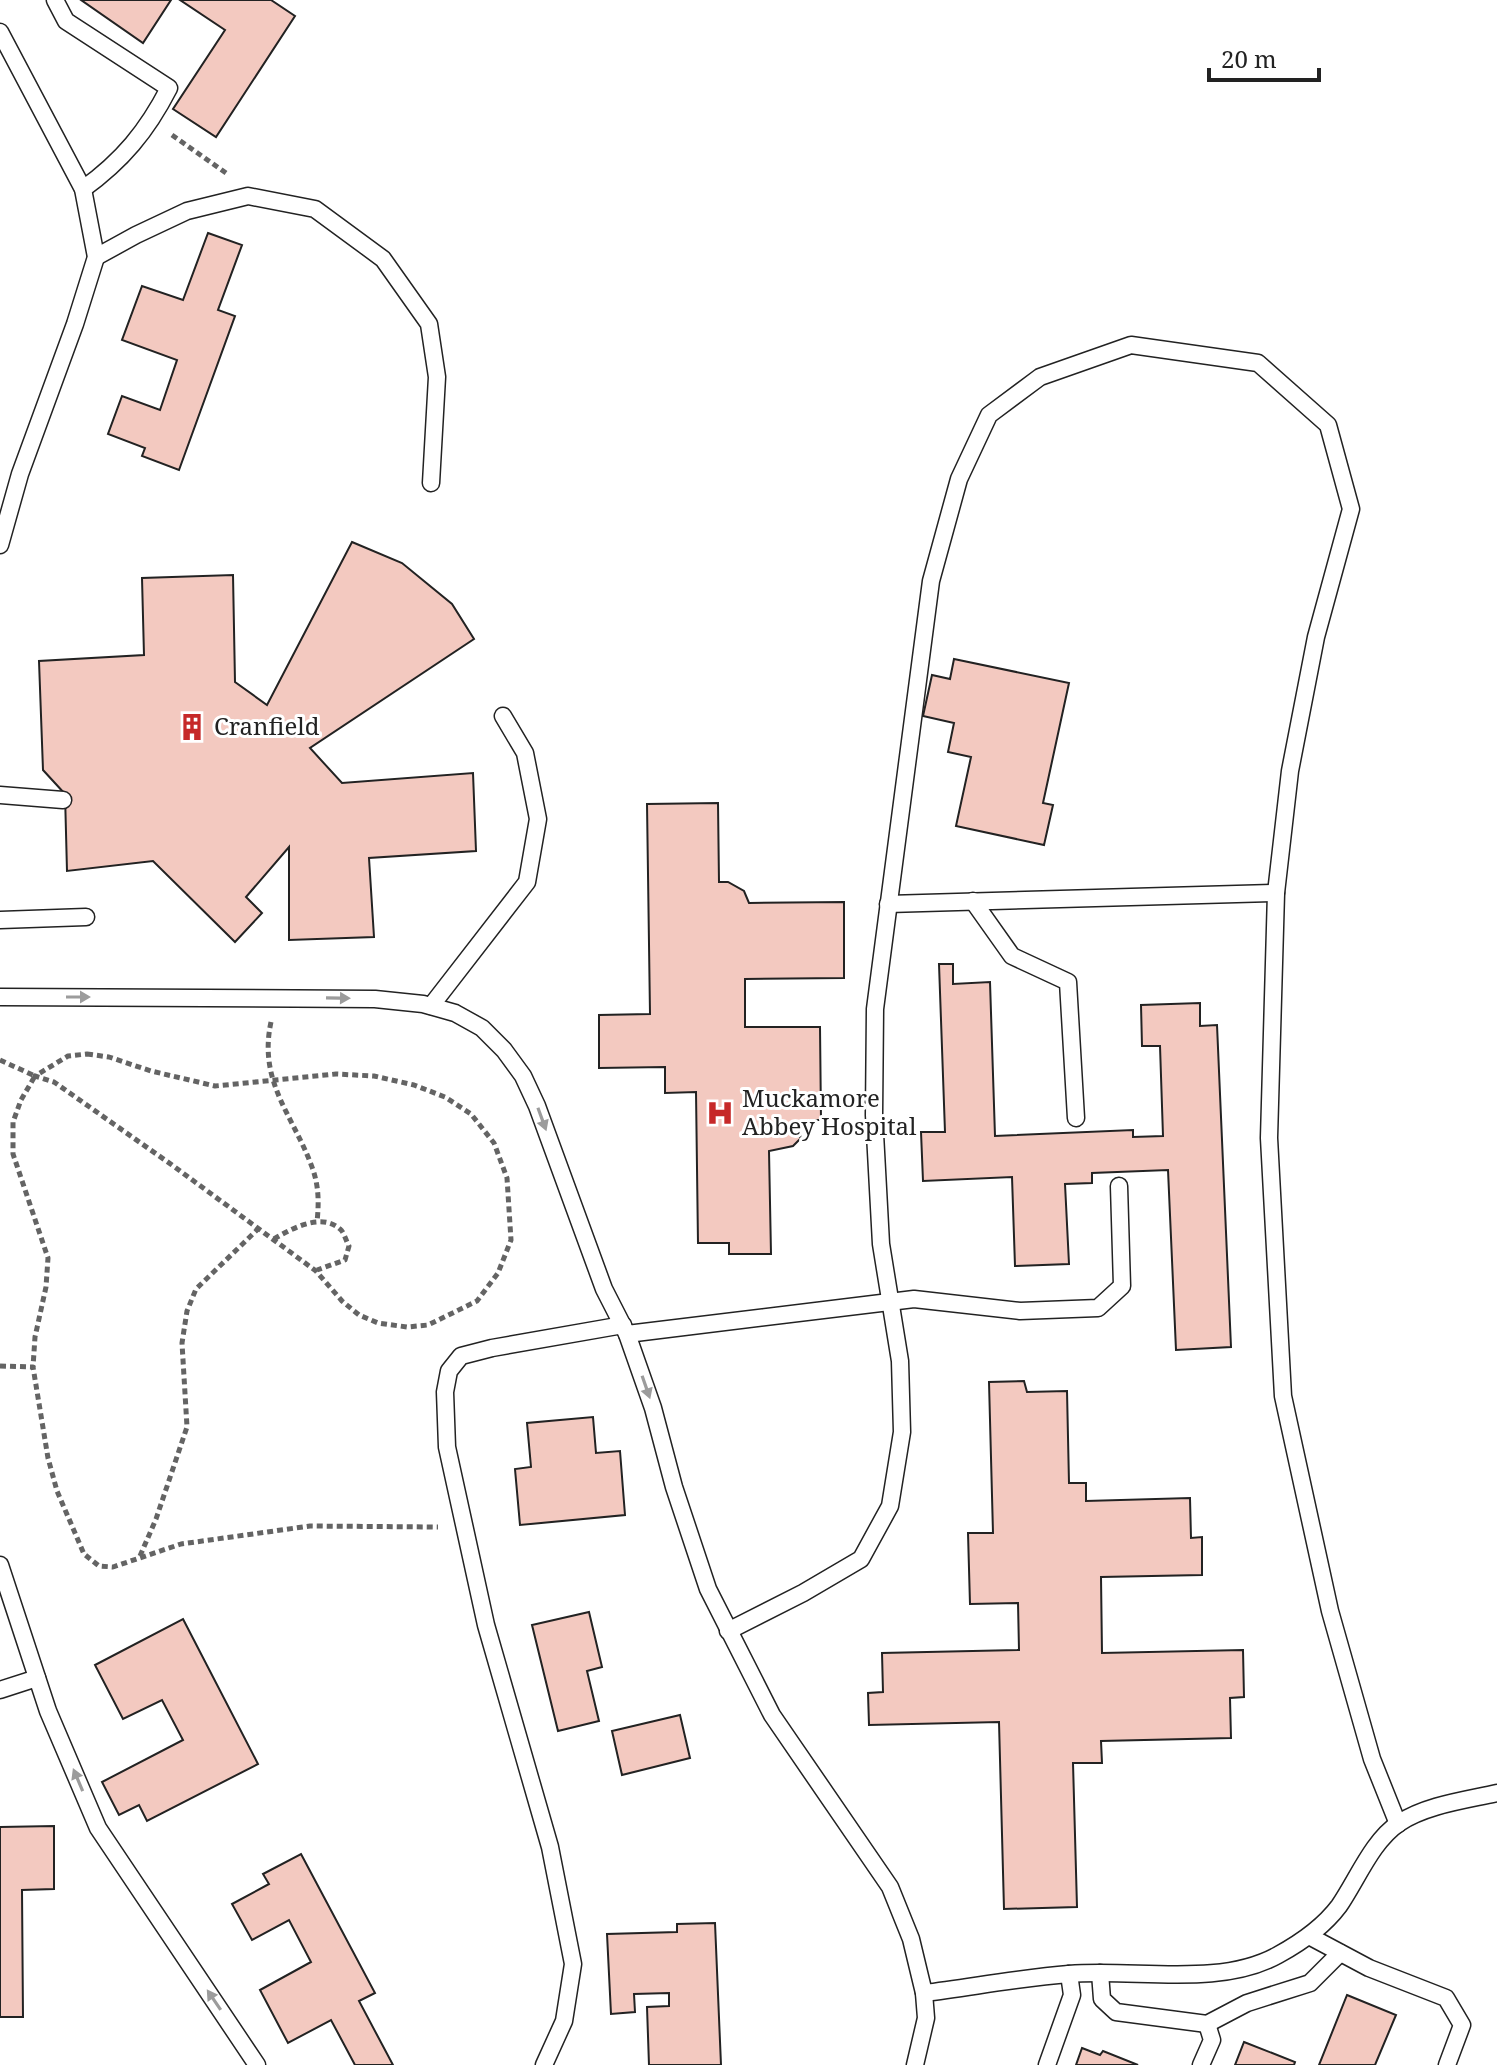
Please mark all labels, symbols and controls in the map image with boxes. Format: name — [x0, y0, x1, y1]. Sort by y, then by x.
scale bar — [1209, 32, 1319, 82]
text: 20 m — [1221, 42, 1277, 75]
place label: Cranfield — [214, 709, 320, 742]
building icon: Cranfield — [177, 712, 207, 742]
one-way arrow — [66, 991, 91, 1003]
one-way arrow — [326, 992, 351, 1004]
place label: Muckamore Abbey Hospital — [742, 1081, 917, 1142]
hospital icon: Muckamore Abbey Hospital — [705, 1098, 735, 1128]
one-way arrow — [536, 1107, 549, 1131]
one-way arrow — [641, 1376, 653, 1400]
one-way arrow — [71, 1768, 84, 1792]
one-way arrow — [207, 1990, 222, 2011]

